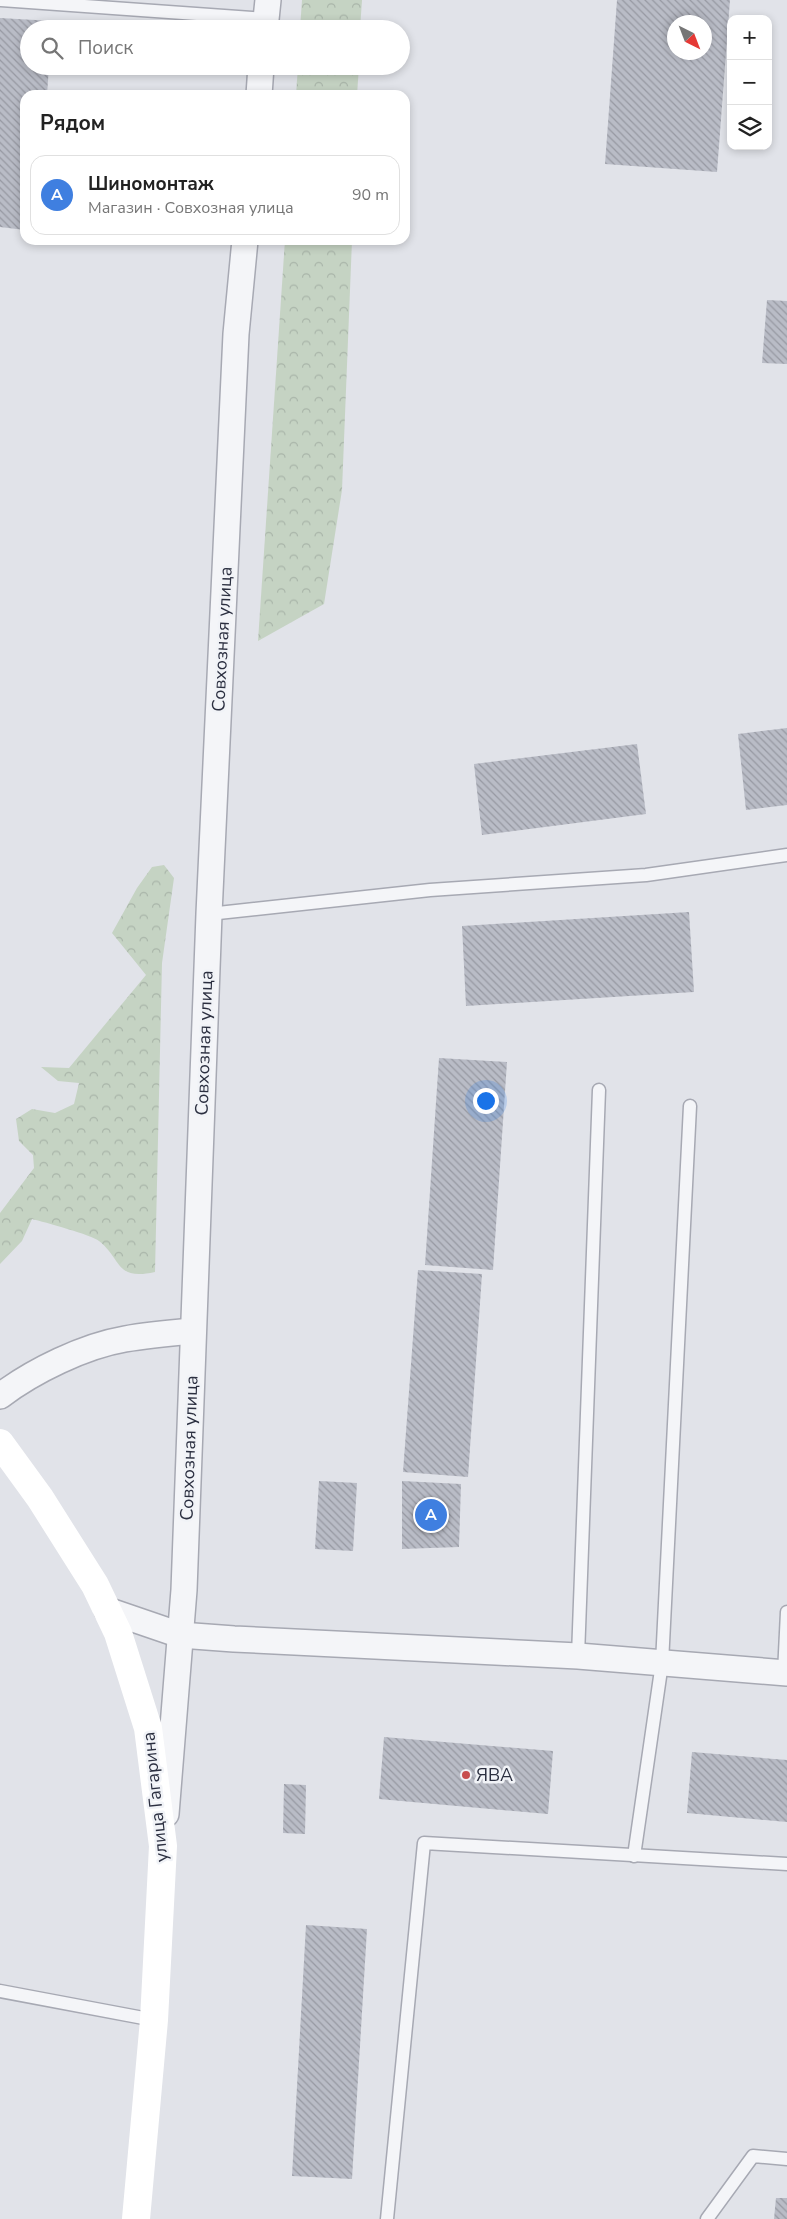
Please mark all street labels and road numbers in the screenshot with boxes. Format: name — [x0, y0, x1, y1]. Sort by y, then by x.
street label: Совхозная улица — [206, 566, 238, 712]
street label: Совхозная улица — [189, 970, 219, 1116]
street label: Совхозная улица — [174, 1375, 204, 1521]
street label: улица Гагарина — [136, 1731, 174, 1863]

